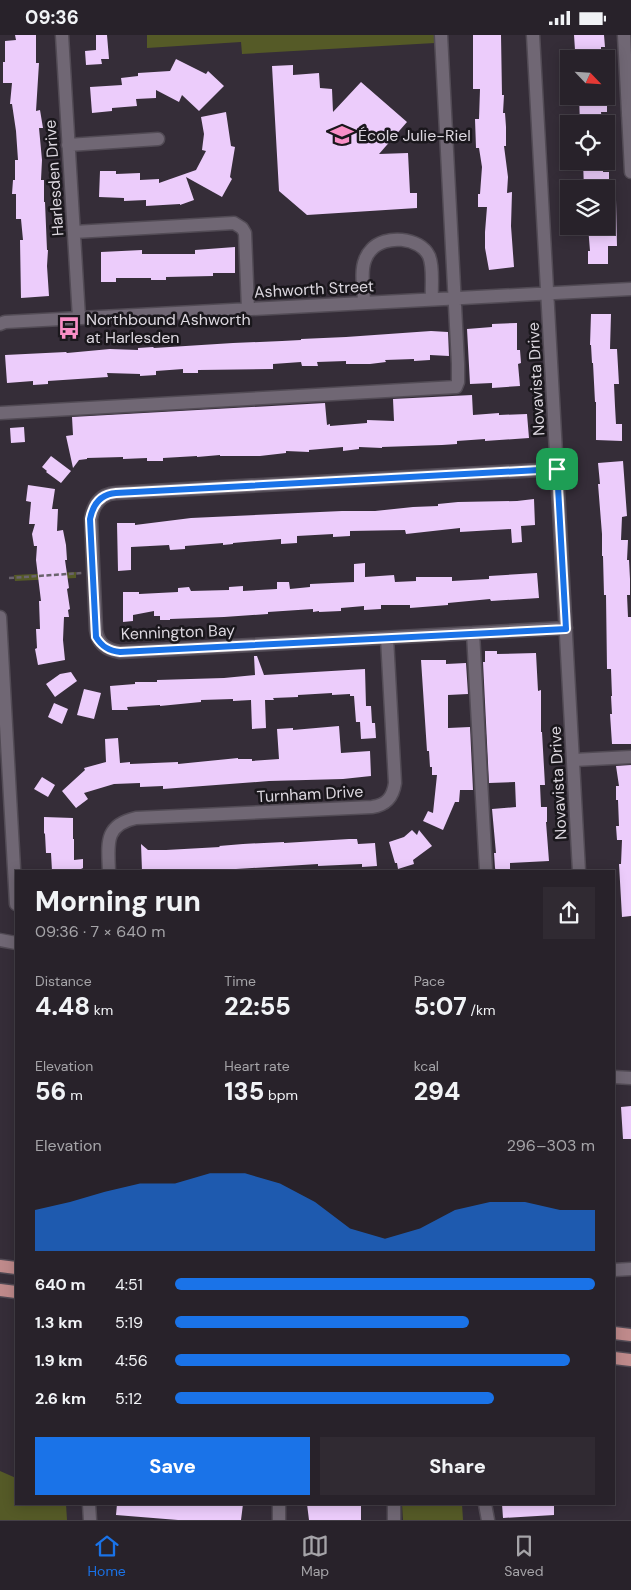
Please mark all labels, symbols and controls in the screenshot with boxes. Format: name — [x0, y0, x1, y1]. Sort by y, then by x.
text: 09:36 — [25, 5, 79, 30]
north arrow — [560, 50, 615, 105]
map controls — [560, 50, 615, 235]
button: locate — [560, 115, 615, 170]
street label: Harlesden Drive — [39, 119, 69, 237]
school or university icon: École Julie-Riel — [329, 122, 355, 148]
place label: École Julie-Riel — [358, 125, 471, 146]
button: layers — [560, 180, 615, 235]
street label: Ashworth Street — [253, 275, 375, 303]
place label: Northbound Ashworth at Harlesden — [86, 309, 251, 348]
bus stop icon: Northbound Ashworth at Harlesden — [56, 315, 82, 341]
street label: Novavista Drive — [523, 322, 549, 436]
pin — [536, 448, 578, 490]
icon: arrive — [543, 455, 571, 483]
street label: Kennington Bay — [121, 620, 236, 644]
street label: Novavista Drive — [545, 726, 571, 840]
street label: Turnham Drive — [256, 781, 364, 807]
text: Morning run — [35, 883, 201, 920]
button: share — [543, 887, 595, 939]
text: 09:36 · 7 × 640 m — [35, 921, 165, 942]
text: Distance — [35, 972, 92, 990]
text: Time — [224, 972, 256, 990]
text: Pace — [414, 972, 445, 990]
text: 4.48 — [35, 990, 90, 1023]
text: 22:55 — [224, 990, 291, 1023]
text: 5:07 — [414, 990, 467, 1023]
text: km — [90, 1001, 113, 1019]
text: /km — [467, 1001, 495, 1019]
text: Elevation — [35, 1057, 93, 1075]
text: Heart rate — [224, 1057, 290, 1075]
text: kcal — [414, 1057, 439, 1075]
text: 56 — [35, 1075, 66, 1108]
text: 135 — [224, 1075, 264, 1108]
text: 294 — [414, 1075, 460, 1108]
text: m — [66, 1086, 83, 1104]
text: bpm — [264, 1086, 298, 1104]
text: Elevation — [35, 1135, 102, 1156]
text: 296–303 m — [507, 1135, 595, 1156]
text: 640 m — [35, 1274, 86, 1295]
text: 4:51 — [115, 1274, 143, 1295]
text: 1.3 km — [35, 1312, 83, 1333]
text: 5:19 — [115, 1312, 143, 1333]
text: 1.9 km — [35, 1350, 83, 1371]
text: 4:56 — [115, 1350, 148, 1371]
text: 2.6 km — [35, 1388, 86, 1409]
text: 5:12 — [115, 1388, 142, 1409]
button: Save — [35, 1437, 310, 1495]
button: Share — [320, 1437, 595, 1495]
tab: Home — [88, 1532, 126, 1580]
tab: Map — [301, 1532, 329, 1580]
tab: Saved — [504, 1532, 543, 1580]

